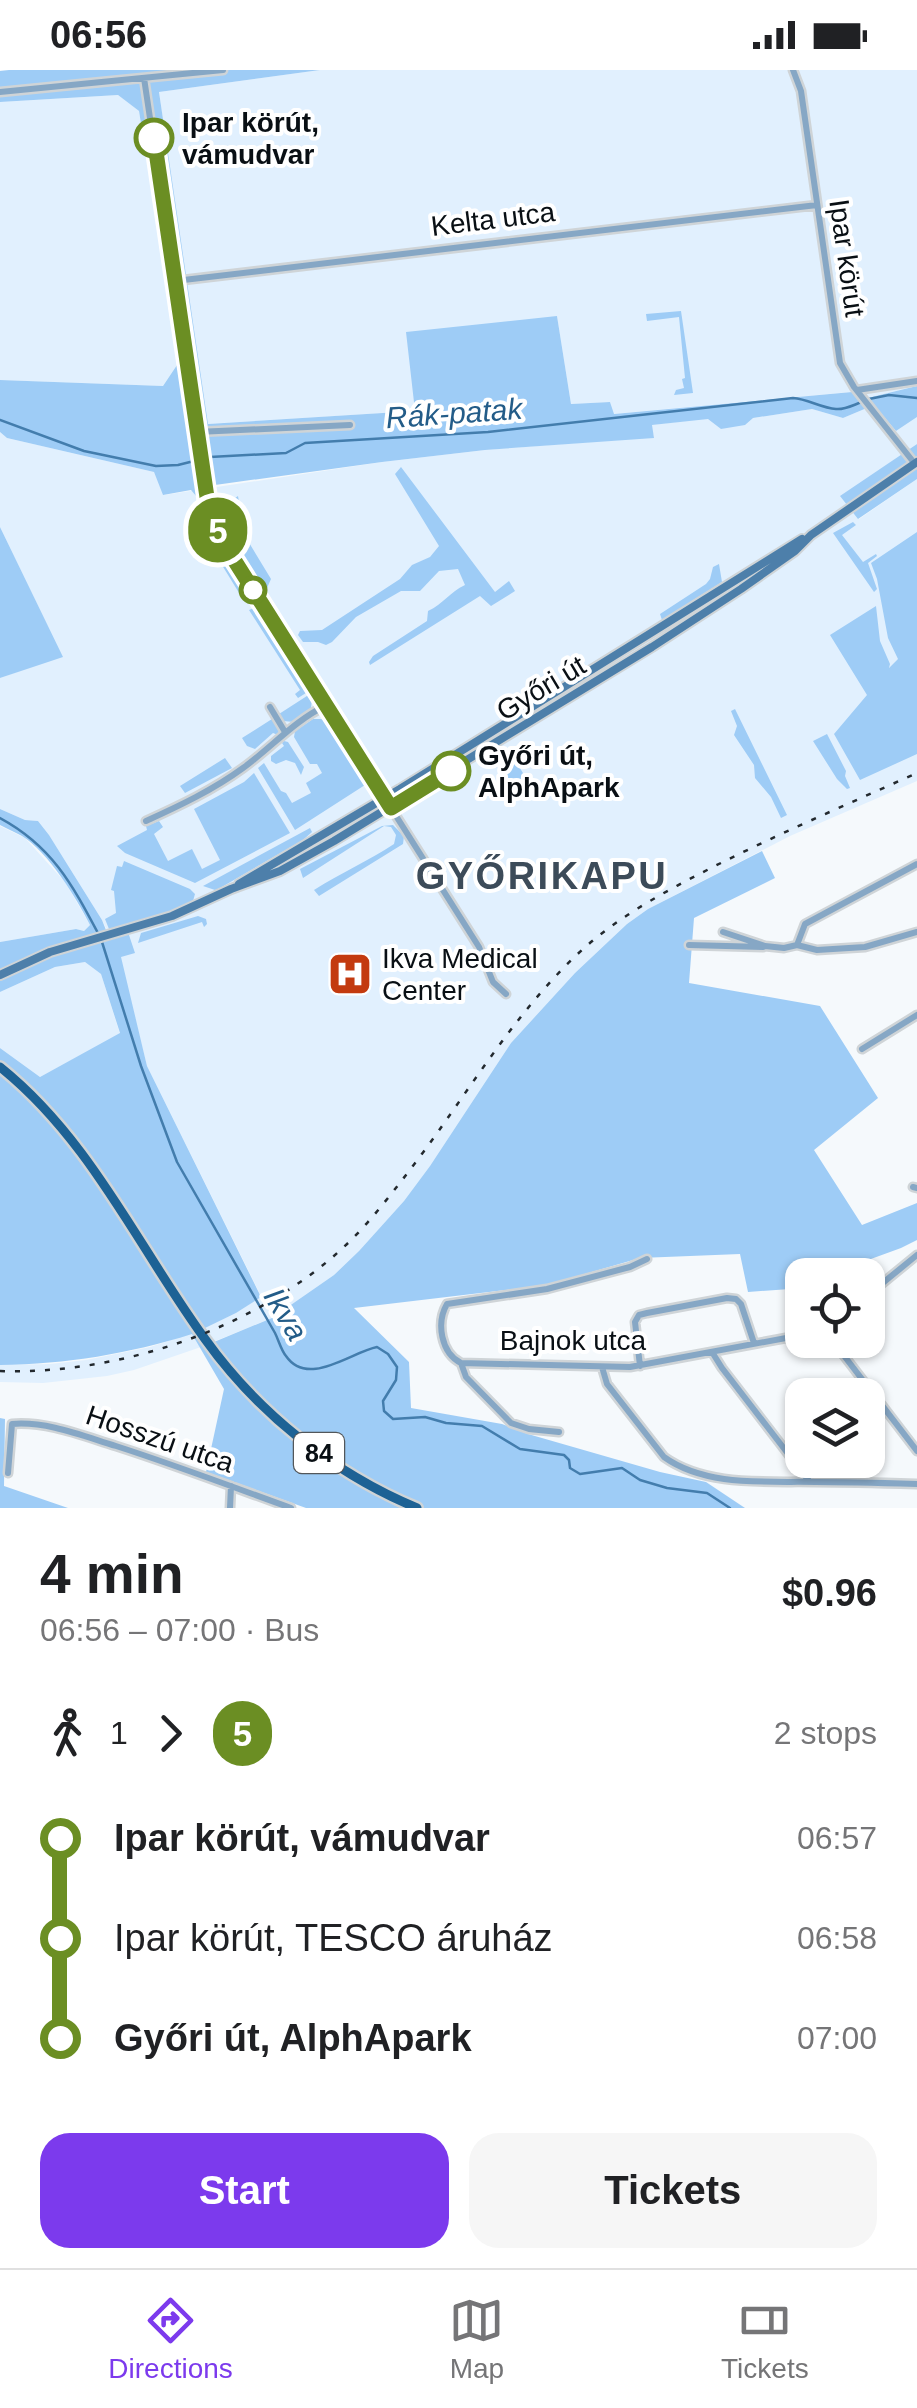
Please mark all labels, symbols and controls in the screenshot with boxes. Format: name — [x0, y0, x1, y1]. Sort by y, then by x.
text: 06:56 — [50, 14, 147, 56]
place label: Ipar körút, vámudvar — [182, 107, 319, 170]
marker: Ipar körút, vámudvar — [135, 119, 173, 157]
street label: Kelta utca — [429, 196, 557, 242]
street label: Ipar körút — [823, 197, 871, 319]
water label: Rák-patak — [385, 392, 525, 434]
line badge: 5 — [186, 498, 250, 562]
text: 5 — [208, 511, 228, 550]
unlabelled marker — [240, 577, 266, 603]
street label: Győri út — [491, 649, 591, 727]
place label: Győri út, AlphApark — [478, 740, 620, 803]
marker: Győri út, AlphApark — [432, 752, 470, 790]
district label: GYŐRIKAPU — [416, 854, 668, 897]
place label: Ikva Medical Center — [382, 943, 538, 1006]
hospital icon: Ikva Medical Center — [327, 951, 373, 997]
map controls — [785, 1258, 885, 1478]
button: locate — [785, 1258, 885, 1358]
water label: Ikva — [258, 1282, 314, 1346]
street label: Bajnok utca — [500, 1325, 647, 1356]
button: layers — [785, 1378, 885, 1478]
street label: Hosszú utca — [82, 1399, 238, 1479]
road number: 84 — [294, 1433, 344, 1473]
text: 4 min — [40, 1543, 184, 1605]
text: $0.96 — [782, 1572, 877, 1614]
text: 06:56 – 07:00 · Bus — [40, 1612, 319, 1648]
icon: walk — [40, 1706, 95, 1761]
icon: forward — [143, 1706, 198, 1761]
text: 5 — [233, 1714, 252, 1753]
text: 1 — [110, 1715, 128, 1751]
text: 2 stops — [774, 1715, 877, 1751]
text: Ipar körút, vámudvar — [114, 1817, 490, 1859]
text: 06:57 — [797, 1820, 877, 1856]
text: Ipar körút, TESCO áruház — [114, 1917, 553, 1959]
text: 06:58 — [797, 1920, 877, 1956]
text: Győri út, AlphApark — [114, 2017, 472, 2059]
text: 07:00 — [797, 2020, 877, 2056]
button: Start — [40, 2133, 449, 2248]
button: Tickets — [469, 2133, 877, 2248]
tab: Directions — [108, 2293, 233, 2385]
tab: Map — [449, 2293, 504, 2385]
tab: Tickets — [721, 2293, 809, 2385]

